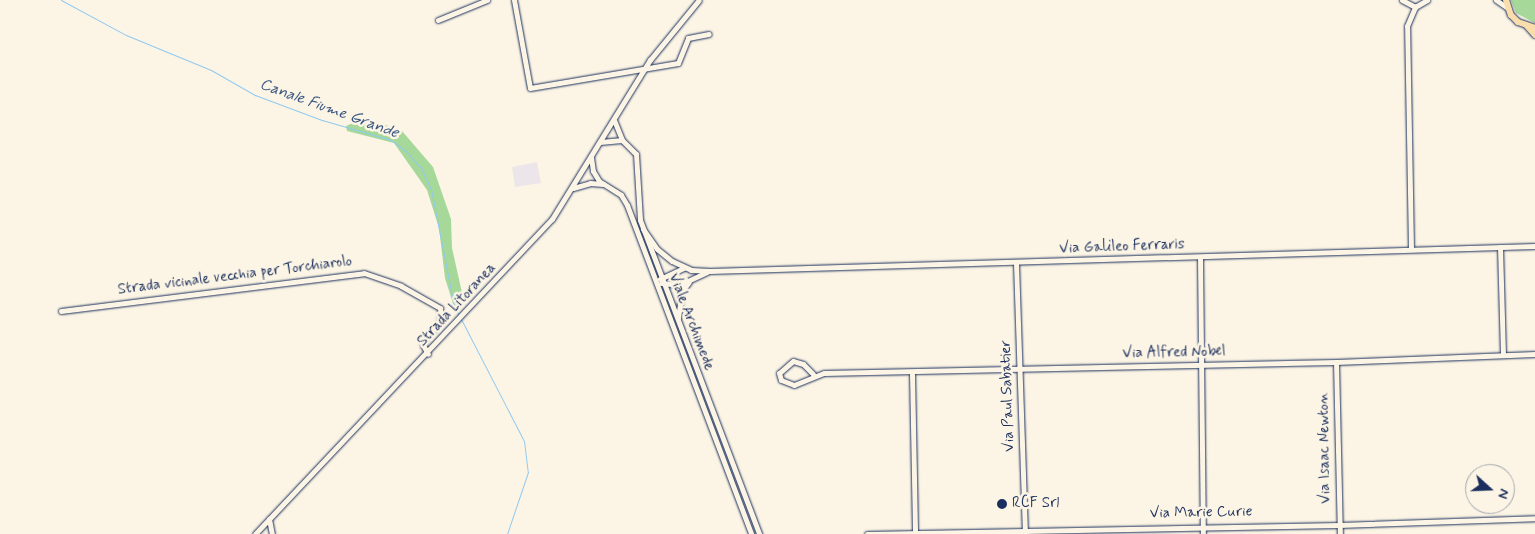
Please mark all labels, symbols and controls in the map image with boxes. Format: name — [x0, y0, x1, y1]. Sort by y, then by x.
water label: Canale Fiume Grande — [256, 75, 402, 143]
street label: Via Galileo Ferraris — [1060, 236, 1184, 258]
street label: Strada vicinale vecchia per Torchiarolo — [114, 252, 356, 300]
street label: Strada Litoranea — [414, 259, 500, 351]
street label: Viale Archimede — [664, 271, 718, 373]
street label: Via Paul Sabatier — [997, 341, 1019, 451]
street label: Via Alfred Nobel — [1122, 343, 1226, 363]
street label: Via Isaac Newton — [1315, 392, 1335, 504]
north arrow — [1465, 464, 1515, 514]
text: N — [1493, 486, 1513, 501]
place label: RCF Srl — [1012, 495, 1059, 513]
marker: RCF Srl — [996, 498, 1008, 510]
street label: Via Marie Curie — [1150, 503, 1252, 523]

